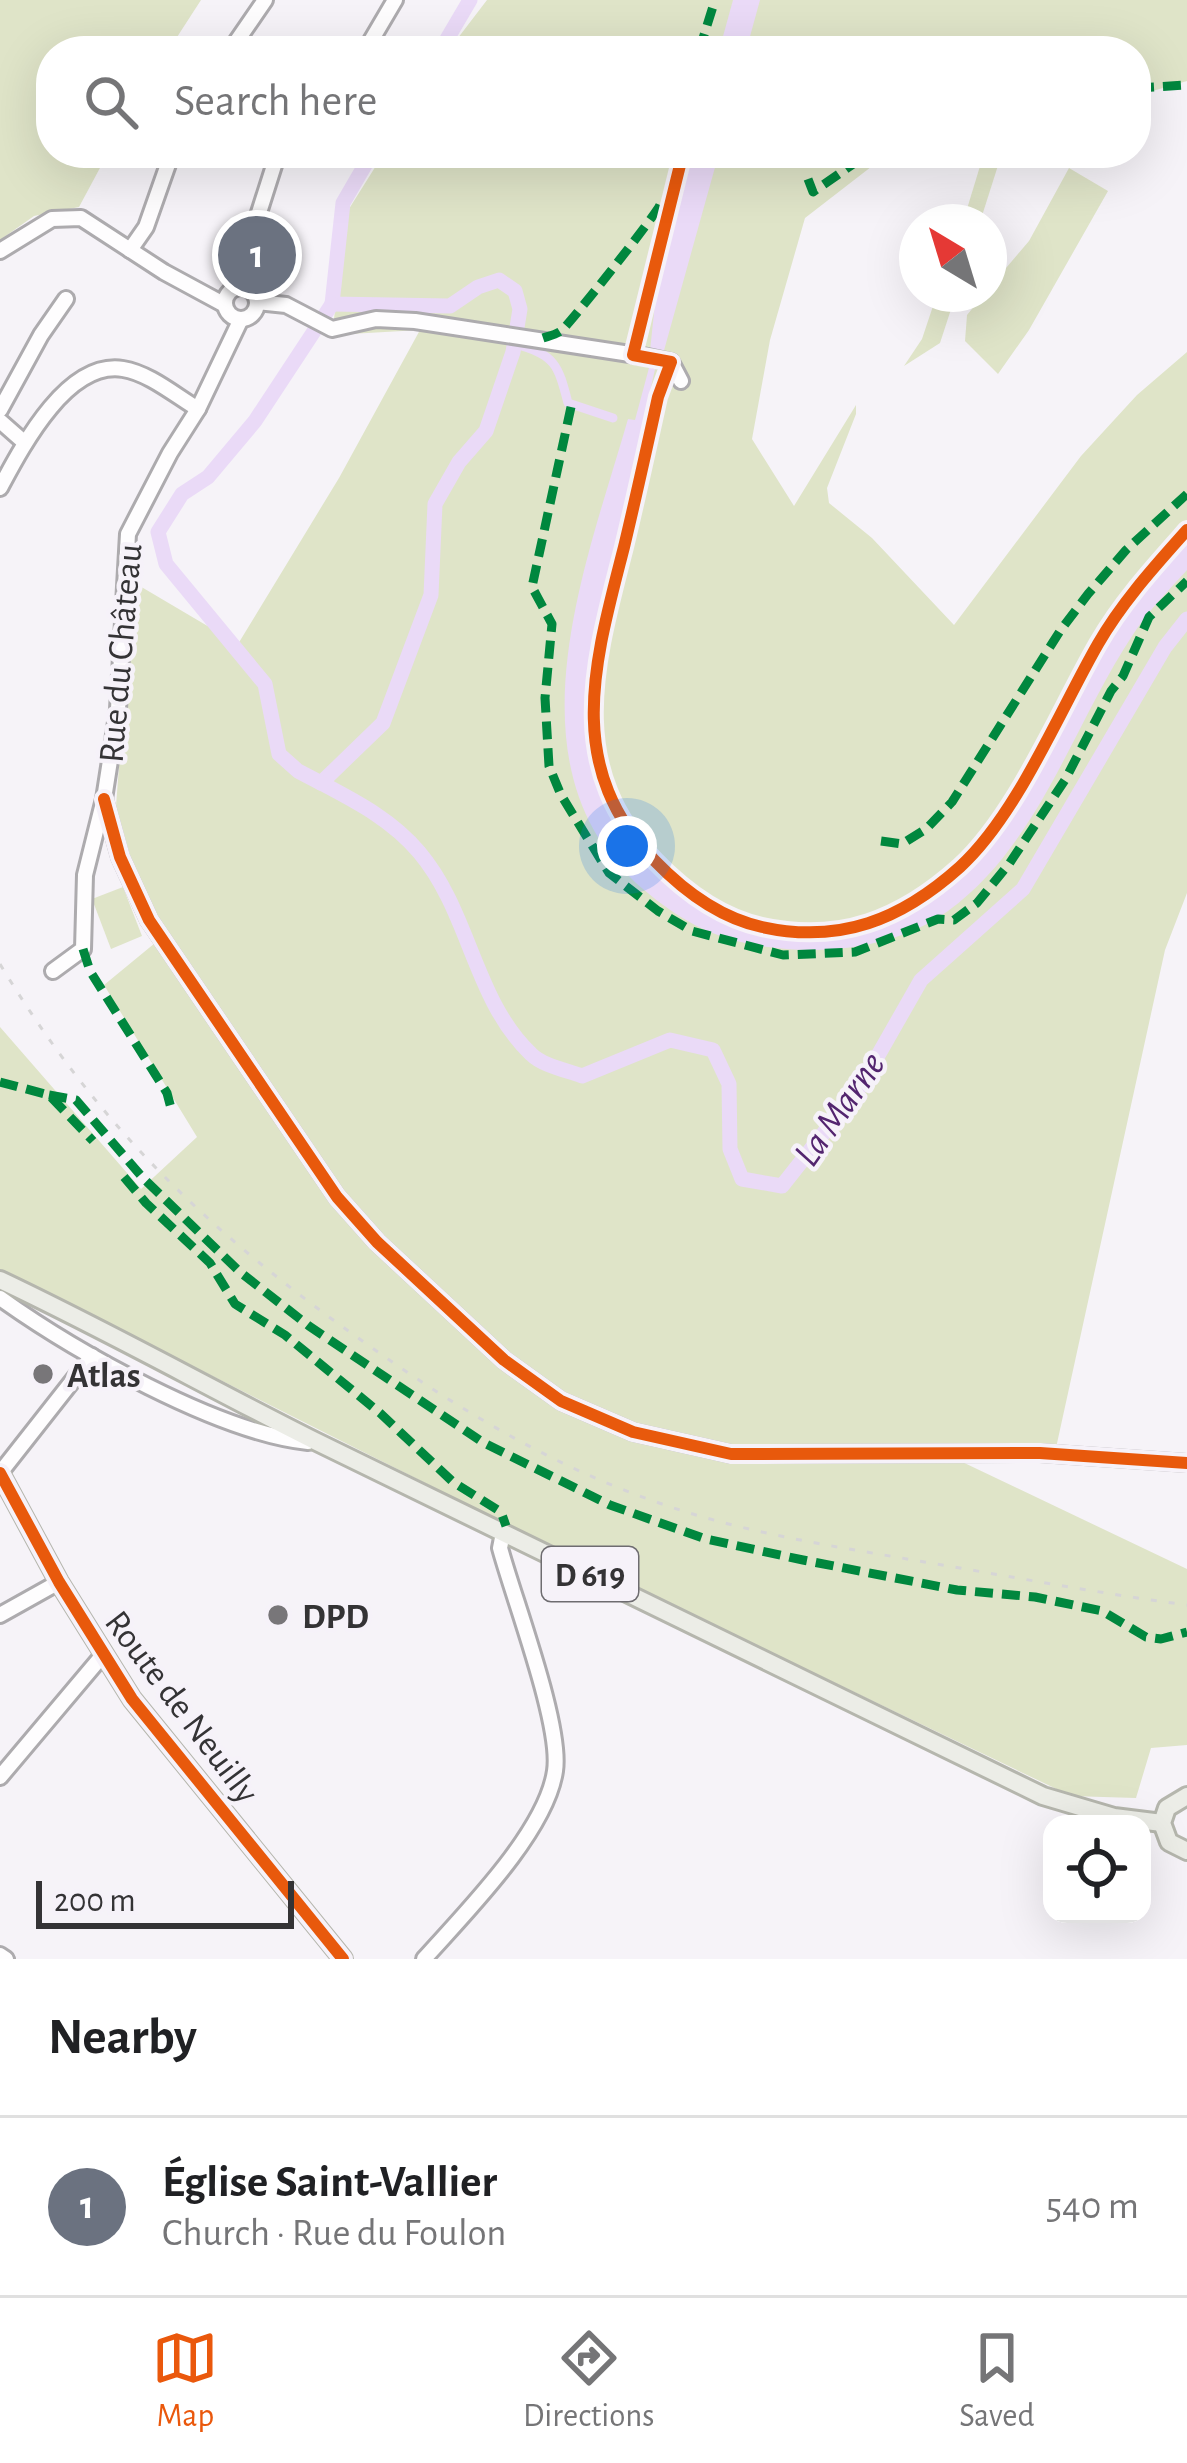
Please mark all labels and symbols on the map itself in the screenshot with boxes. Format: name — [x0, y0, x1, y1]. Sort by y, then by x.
north arrow — [899, 204, 1007, 312]
pin: 1 — [218, 210, 296, 300]
street label: Rue du Château — [93, 542, 148, 764]
your location — [597, 816, 657, 876]
water label: La Marne — [787, 1045, 893, 1174]
place label: Atlas — [67, 1358, 141, 1394]
marker: Atlas — [30, 1361, 56, 1387]
road number: D 619 — [542, 1547, 638, 1601]
place label: DPD — [302, 1599, 369, 1635]
marker: DPD — [265, 1602, 291, 1628]
street label: Route de Neuilly — [98, 1604, 265, 1810]
scale bar — [36, 1875, 294, 1928]

